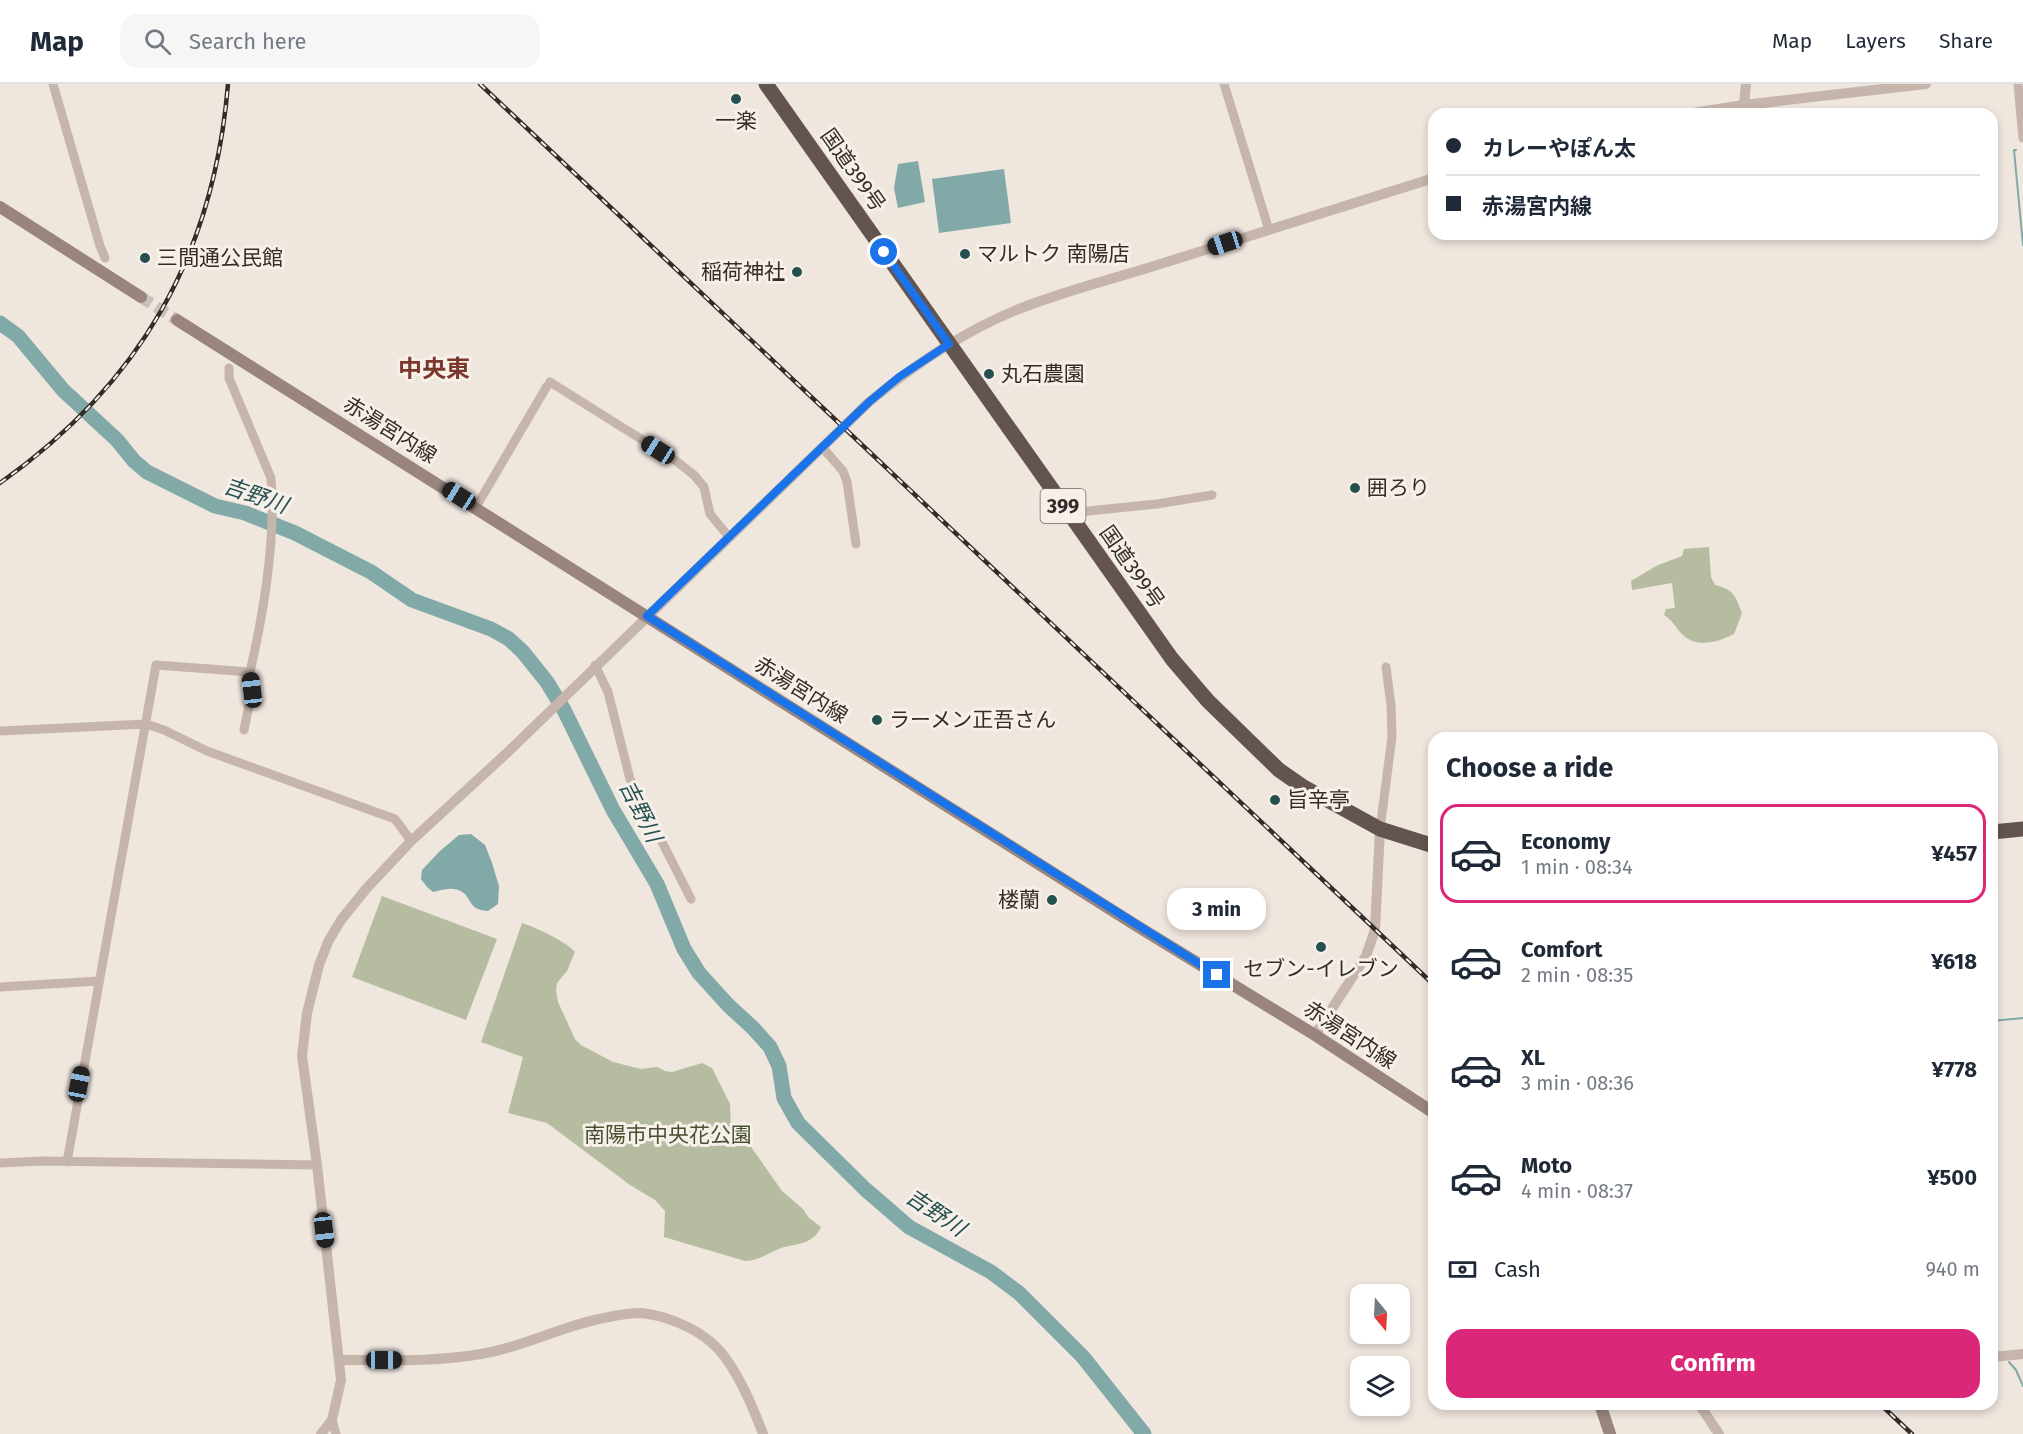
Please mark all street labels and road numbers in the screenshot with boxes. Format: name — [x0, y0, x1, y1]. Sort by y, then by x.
street label: 国道399号 — [815, 124, 891, 216]
street label: 赤湯宮内線 — [339, 391, 441, 469]
road number: 399 — [1040, 489, 1086, 523]
street label: 国道399号 — [1094, 521, 1170, 613]
street label: 赤湯宮内線 — [750, 651, 852, 729]
street label: 赤湯宮内線 — [1299, 996, 1401, 1074]

